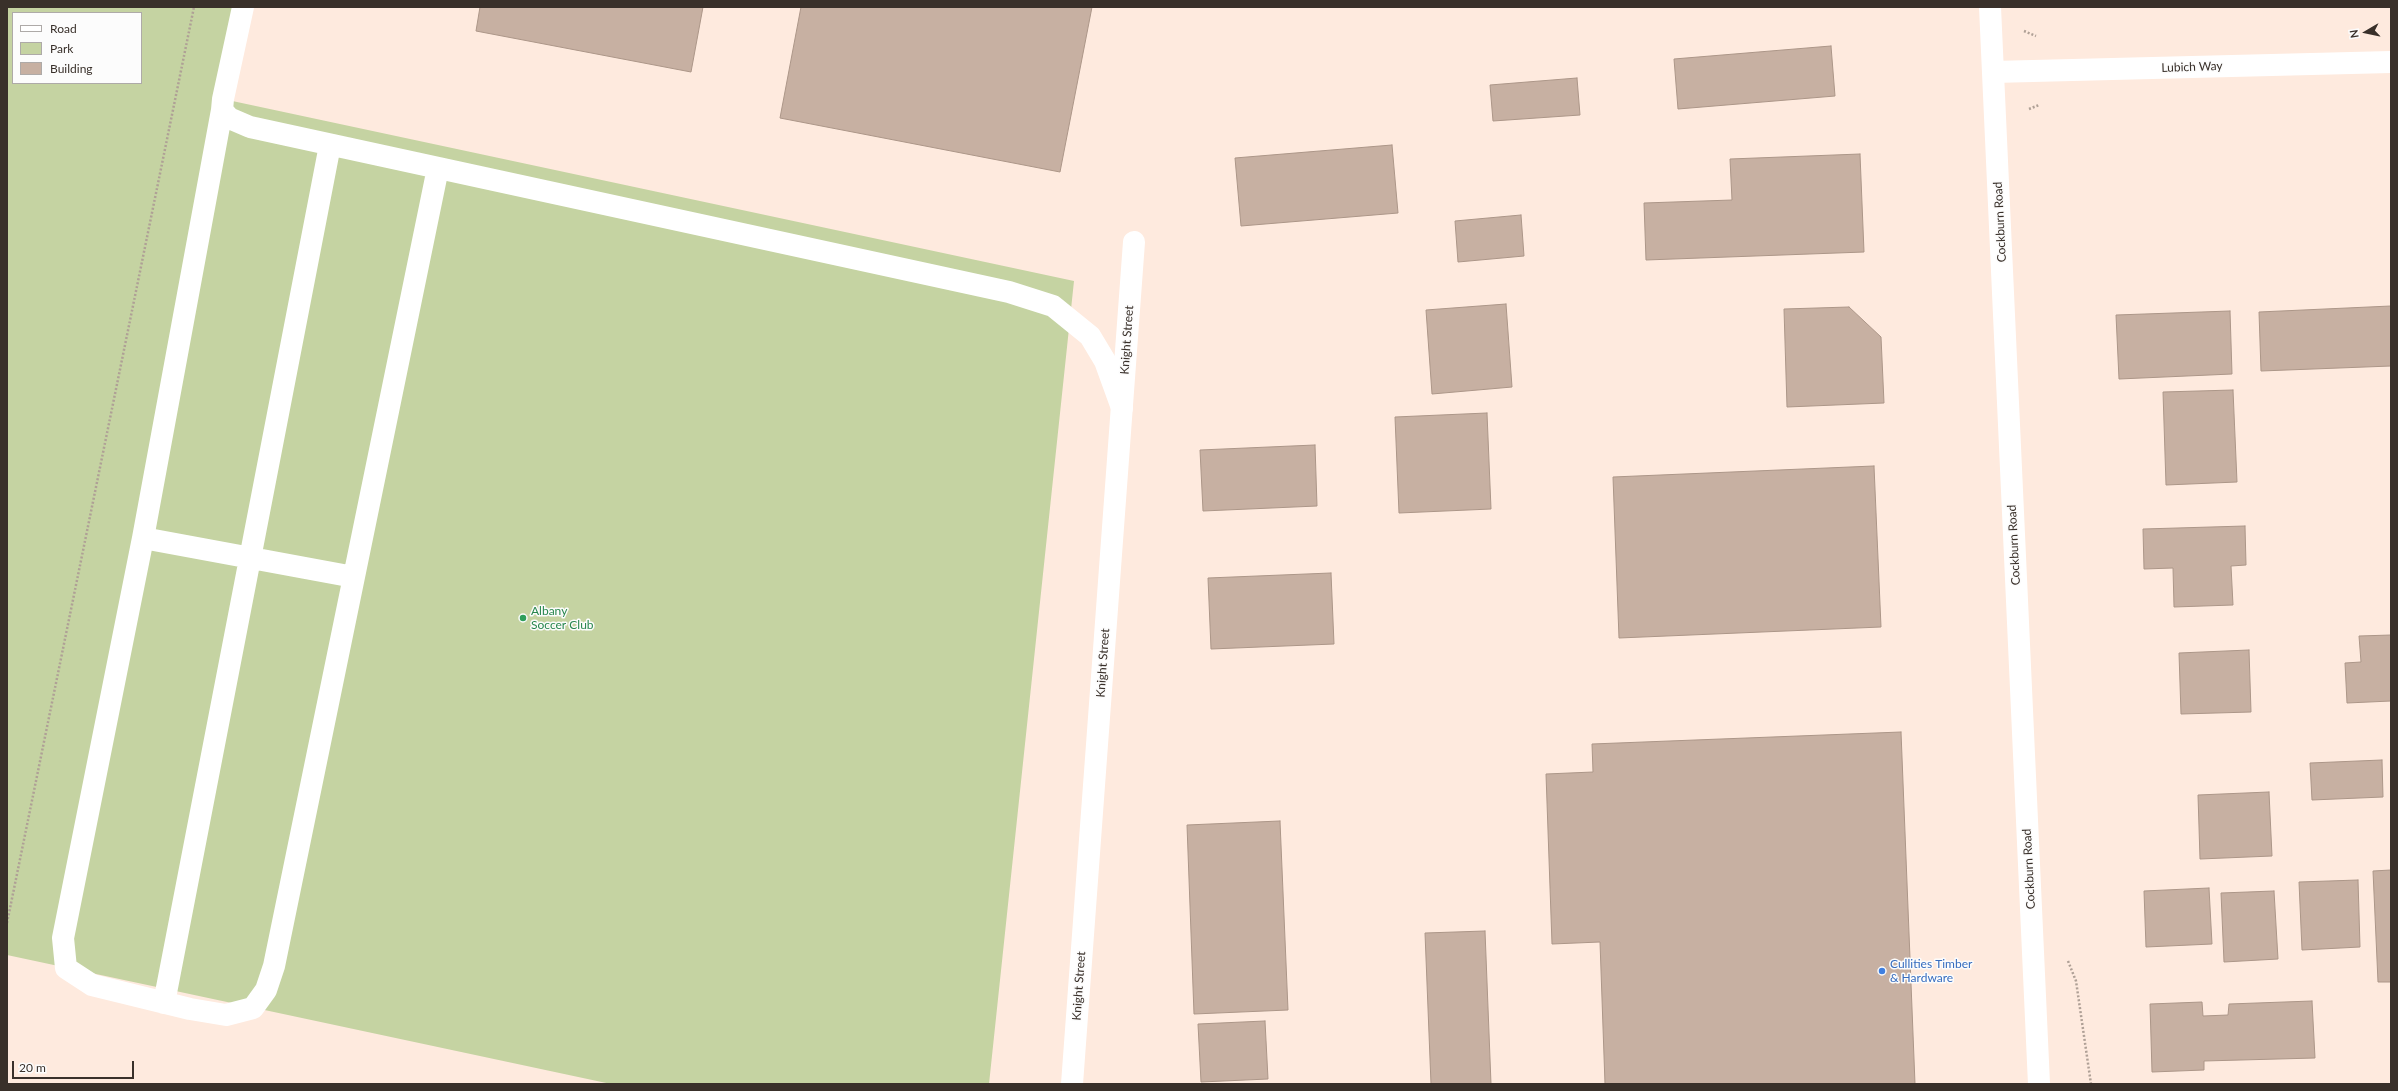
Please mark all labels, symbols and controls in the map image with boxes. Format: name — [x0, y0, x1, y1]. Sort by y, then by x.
legend — [12, 12, 142, 84]
north arrow — [2346, 12, 2386, 52]
text: Road — [50, 21, 77, 36]
text: N — [2347, 29, 2361, 39]
text: Park — [50, 41, 73, 56]
street label: Lubich Way — [2161, 59, 2223, 75]
text: Building — [50, 61, 93, 76]
street label: Cockburn Road — [1991, 181, 2009, 263]
street label: Knight Street — [1117, 305, 1137, 375]
street label: Cockburn Road — [2005, 504, 2023, 586]
place label: Albany Soccer Club — [531, 604, 594, 632]
marker: Albany Soccer Club — [518, 613, 528, 623]
street label: Knight Street — [1093, 628, 1113, 698]
street label: Cockburn Road — [2020, 828, 2038, 910]
street label: Knight Street — [1069, 951, 1089, 1021]
place label: Cullities Timber & Hardware — [1890, 957, 1972, 985]
marker: Cullities Timber & Hardware — [1877, 966, 1887, 976]
scale bar — [14, 1053, 136, 1079]
text: 20 m — [19, 1060, 46, 1075]

